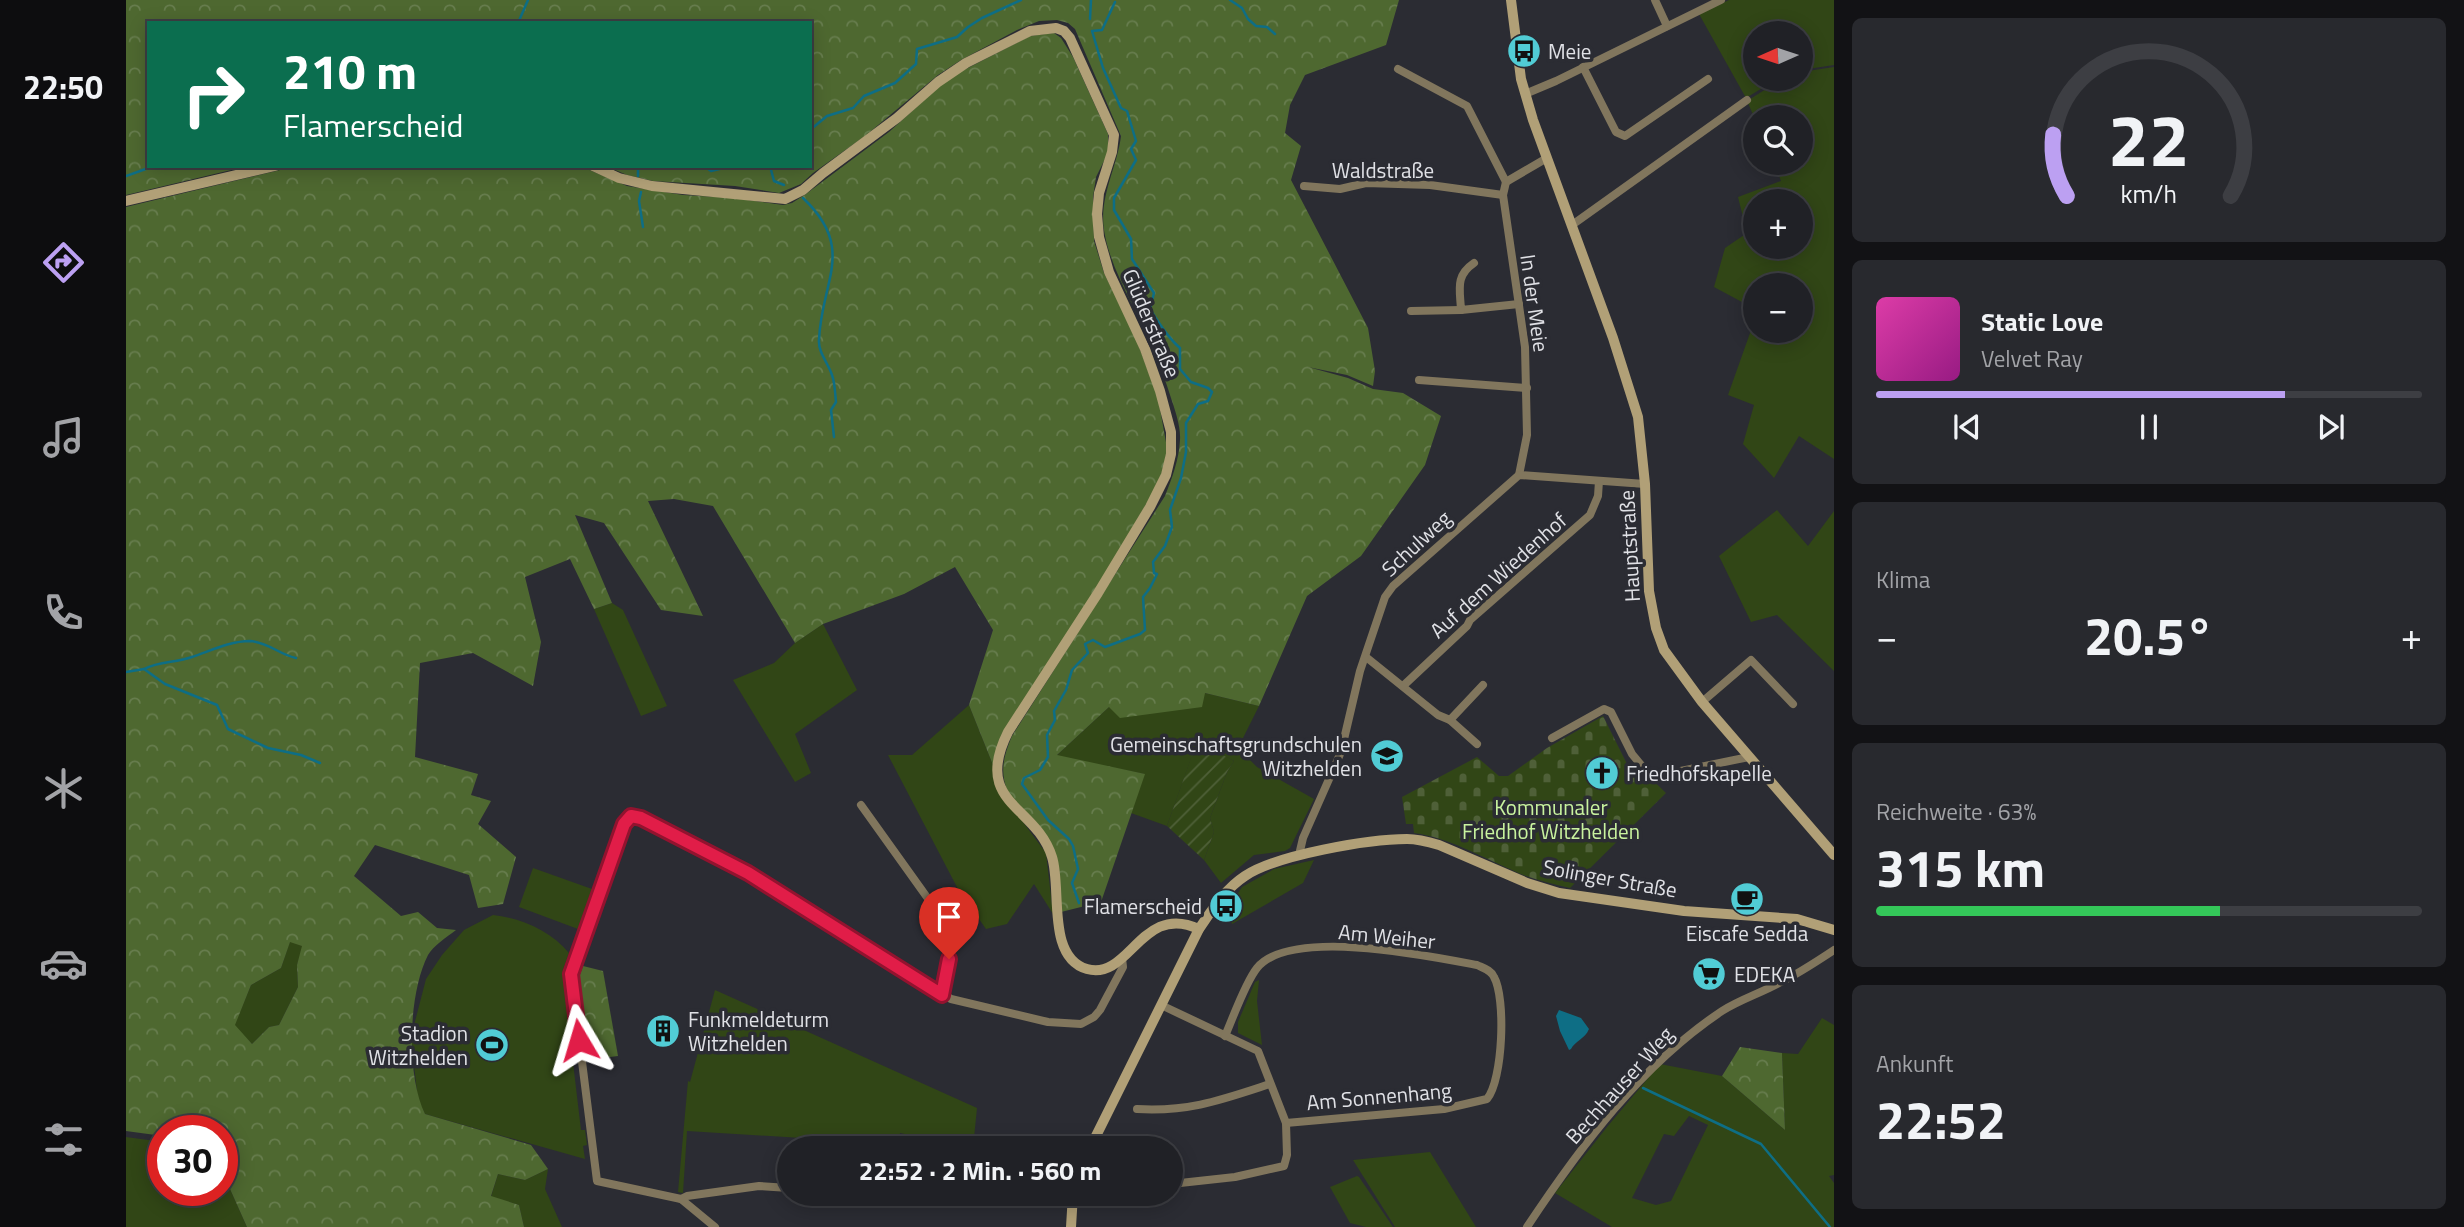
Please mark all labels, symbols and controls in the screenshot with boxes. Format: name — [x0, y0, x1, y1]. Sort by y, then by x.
north arrow — [1743, 21, 1813, 91]
map controls — [1743, 21, 1813, 343]
bus stop icon: Meie — [1505, 32, 1543, 70]
text: 210 m — [283, 33, 417, 108]
place label: Meie — [1548, 35, 1591, 67]
icon: right — [168, 49, 259, 140]
text: 22:50 — [23, 63, 103, 111]
text: 22 — [2108, 84, 2190, 194]
text: Flamerscheid — [283, 101, 463, 149]
button: search — [1743, 105, 1813, 175]
street label: Waldstraße — [1332, 154, 1434, 186]
text: km/h — [2121, 175, 2177, 213]
button: + — [1743, 189, 1813, 259]
icon: directions — [39, 238, 88, 287]
street label: In der Meie — [1512, 252, 1558, 354]
street label: Glüderstraße — [1115, 264, 1189, 382]
button: − — [1743, 273, 1813, 343]
text: Static Love — [1981, 302, 2103, 341]
text: Velvet Ray — [1981, 341, 2083, 376]
icon: previous — [1948, 408, 1986, 446]
icon: pause — [2130, 408, 2168, 446]
icon: next — [2312, 408, 2350, 446]
icon: music — [39, 413, 88, 462]
street label: Hauptstraße — [1610, 489, 1648, 603]
street label: Schulweg — [1374, 502, 1458, 584]
street label: Auf dem Wiedenhof — [1422, 504, 1574, 646]
text: Klima — [1876, 562, 1930, 597]
icon: phone — [39, 588, 88, 637]
text: 20.5° — [2084, 596, 2214, 675]
text: − — [1876, 607, 1897, 665]
text: + — [2401, 607, 2422, 665]
place label: Gemeinschaftsgrundschulen Witzhelden — [1110, 728, 1362, 784]
school or university icon: Gemeinschaftsgrundschulen Witzhelden — [1368, 737, 1406, 775]
church icon: Friedhofskapelle — [1583, 754, 1621, 792]
place label: Friedhofskapelle — [1626, 757, 1772, 789]
icon: climate — [39, 764, 88, 813]
park label: Kommunaler Friedhof Witzhelden — [1462, 791, 1640, 847]
text: Reichweite · 63% — [1876, 794, 2036, 829]
text: 315 km — [1876, 828, 2045, 907]
street label: Solinger Straße — [1541, 850, 1679, 906]
cafe icon: Eiscafe Sedda — [1728, 880, 1766, 918]
pin — [919, 887, 979, 959]
bus stop icon: Flamerscheid — [1207, 887, 1245, 925]
place label: Flamerscheid — [1084, 890, 1202, 922]
icon: arrive — [930, 898, 968, 936]
street label: Am Weiher — [1337, 915, 1437, 957]
place label: Eiscafe Sedda — [1686, 917, 1809, 949]
icon: car — [39, 939, 88, 988]
supermarket icon: EDEKA — [1690, 955, 1728, 993]
place label: EDEKA — [1734, 958, 1796, 990]
position arrow — [542, 1003, 616, 1077]
place label: Funkmeldeturm Witzhelden — [688, 1003, 829, 1059]
building icon: Funkmeldeturm Witzhelden — [644, 1012, 682, 1050]
place label: Stadion Witzhelden — [368, 1017, 468, 1073]
street label: Bechhauser Weg — [1557, 1019, 1681, 1151]
sports icon: Stadion Witzhelden — [473, 1026, 511, 1064]
text: Ankunft — [1876, 1046, 1953, 1081]
street label: Am Sonnenhang — [1305, 1074, 1453, 1118]
text: 22:52 — [1876, 1080, 2006, 1159]
icon: filters — [39, 1115, 88, 1164]
speed limit sign: 30 — [147, 1115, 238, 1206]
text: 22:52 · 2 Min. · 560 m — [859, 1151, 1101, 1190]

